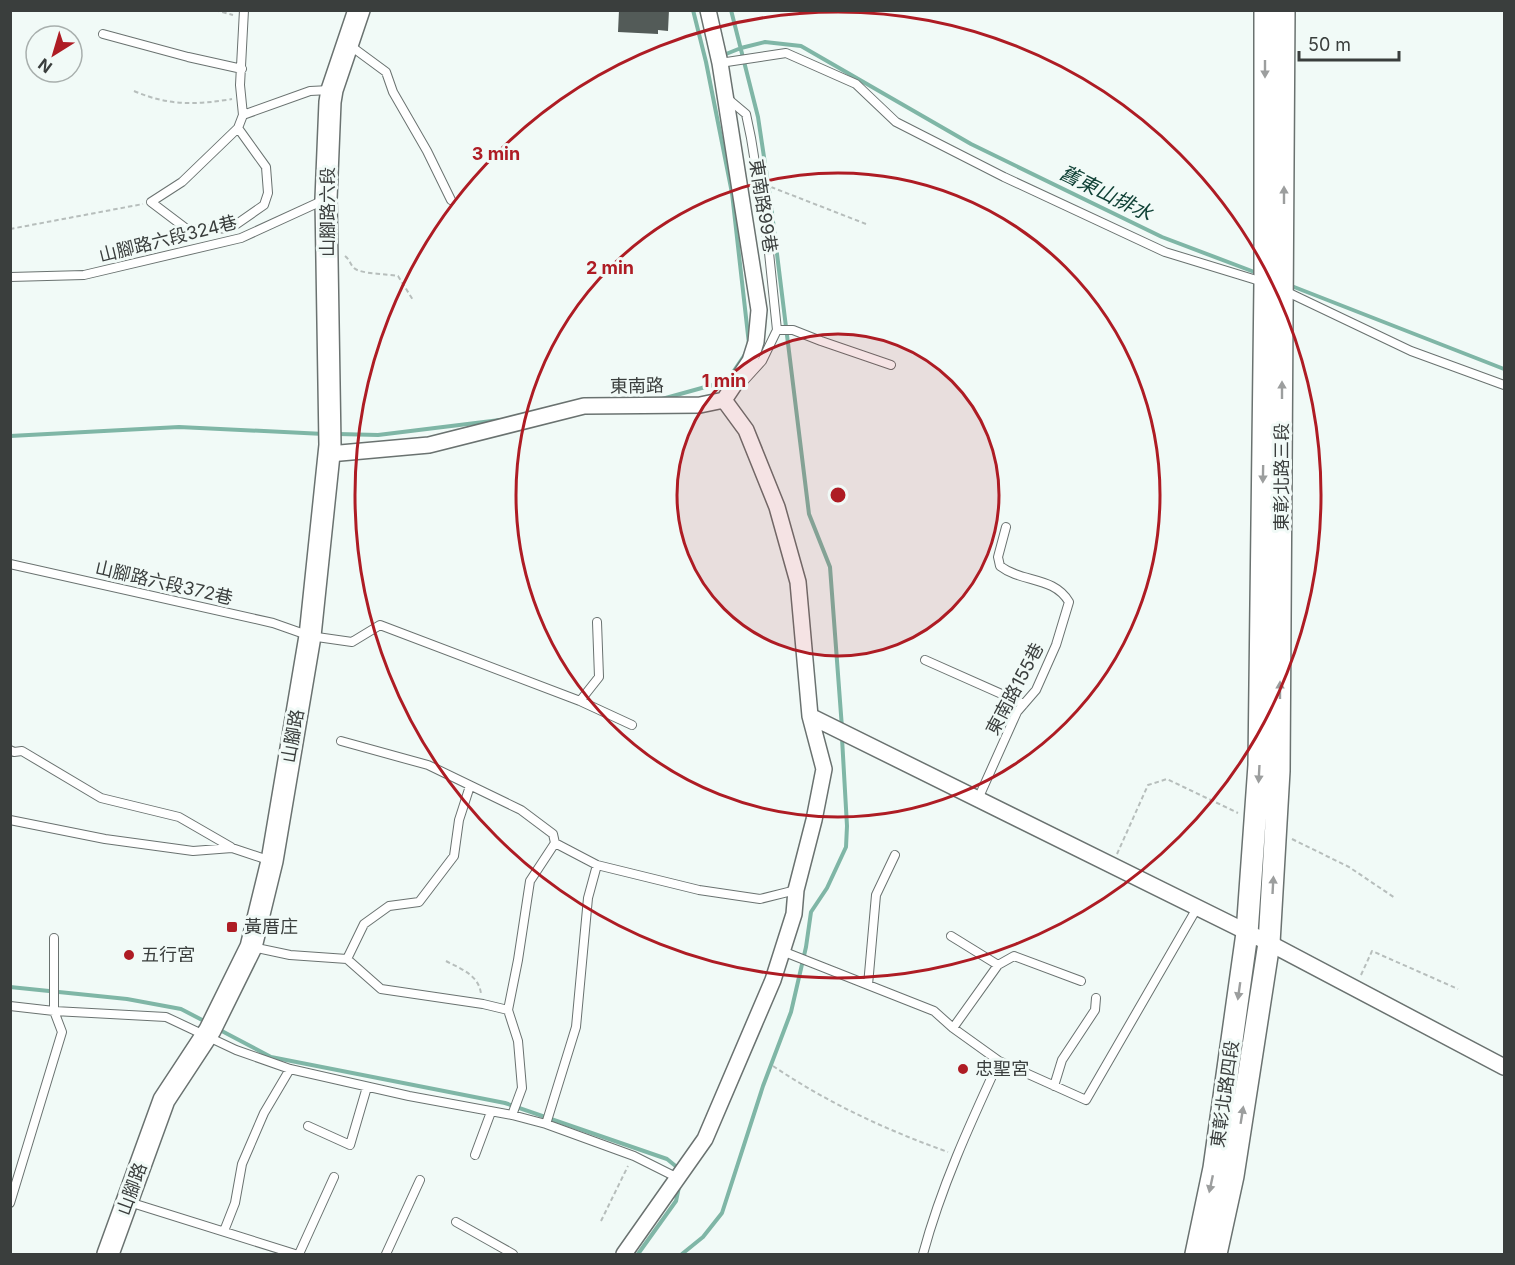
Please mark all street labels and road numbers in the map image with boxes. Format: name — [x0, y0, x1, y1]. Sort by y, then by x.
street label: 東南路99巷 — [746, 158, 781, 254]
street label: 山腳路六段 — [317, 167, 338, 257]
street label: 山腳路六段324巷 — [97, 211, 239, 266]
street label: 東南路 — [610, 375, 664, 396]
street label: 東彰北路三段 — [1271, 423, 1292, 531]
street label: 山腳路六段372巷 — [93, 557, 235, 609]
street label: 東南路155巷 — [982, 639, 1048, 738]
street label: 山腳路 — [277, 708, 308, 764]
street label: 東彰北路四段 — [1207, 1039, 1242, 1149]
street label: 山腳路 — [112, 1160, 151, 1218]

